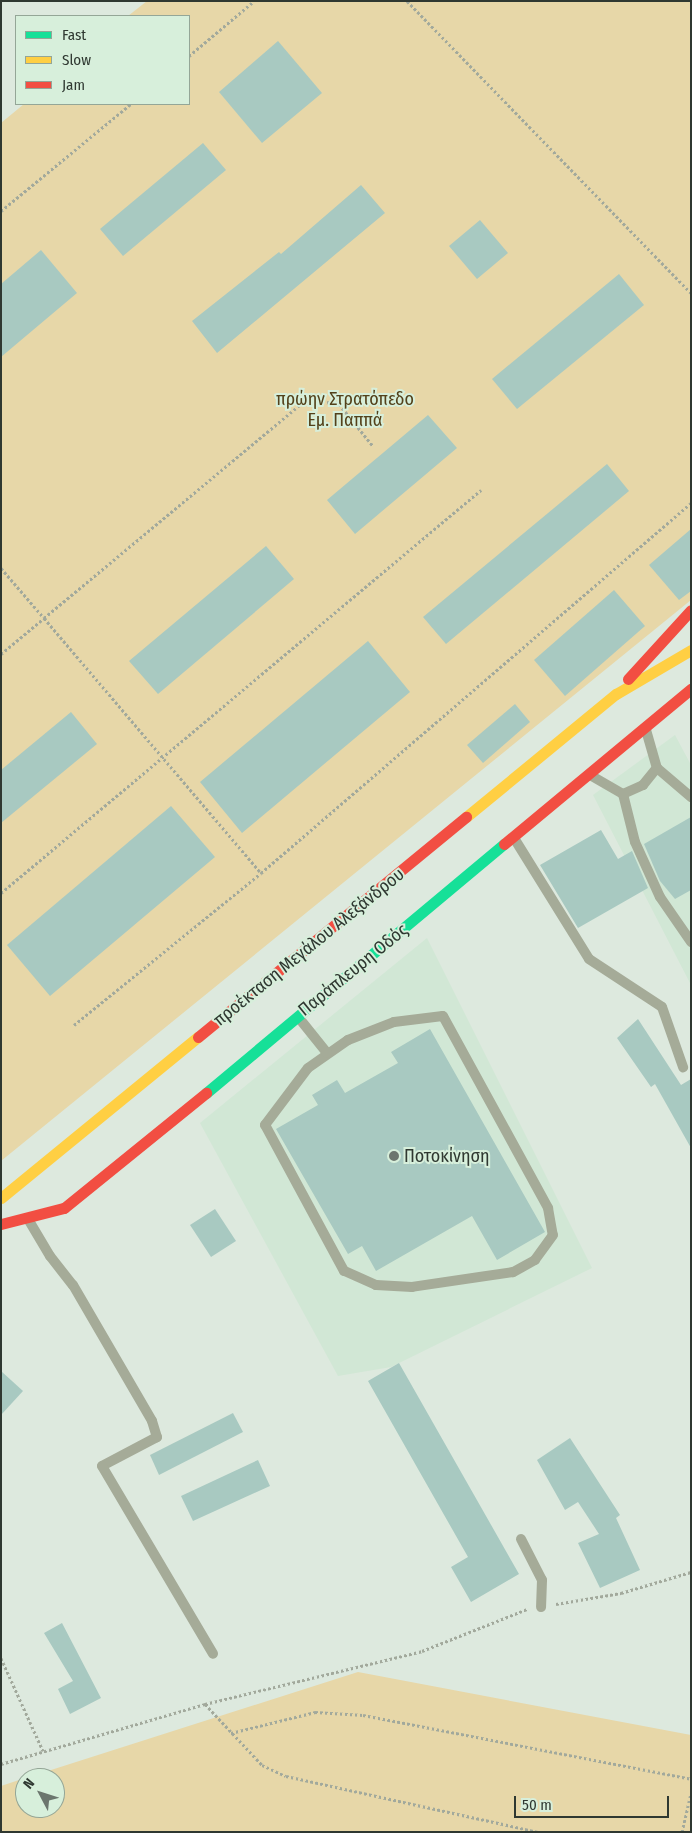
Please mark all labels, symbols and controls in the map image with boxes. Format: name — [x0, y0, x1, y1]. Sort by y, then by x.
legend — [15, 15, 190, 105]
text: Fast — [62, 26, 86, 44]
text: Slow — [62, 51, 91, 69]
text: Jam — [62, 76, 85, 94]
park label: πρώην Στρατόπεδο Εμ. Παππά — [276, 389, 414, 432]
street label: προέκταση Μεγάλου Αλεξάνδρου — [209, 863, 409, 1031]
street label: Παράπλευρη Οδός — [294, 919, 412, 1021]
place label: Ποτοκίνηση — [404, 1145, 490, 1167]
marker: Ποτοκίνηση — [388, 1150, 400, 1162]
north arrow — [15, 1768, 65, 1818]
text: N — [20, 1775, 38, 1792]
scale bar — [517, 1786, 672, 1818]
text: 50 m — [522, 1796, 552, 1814]

